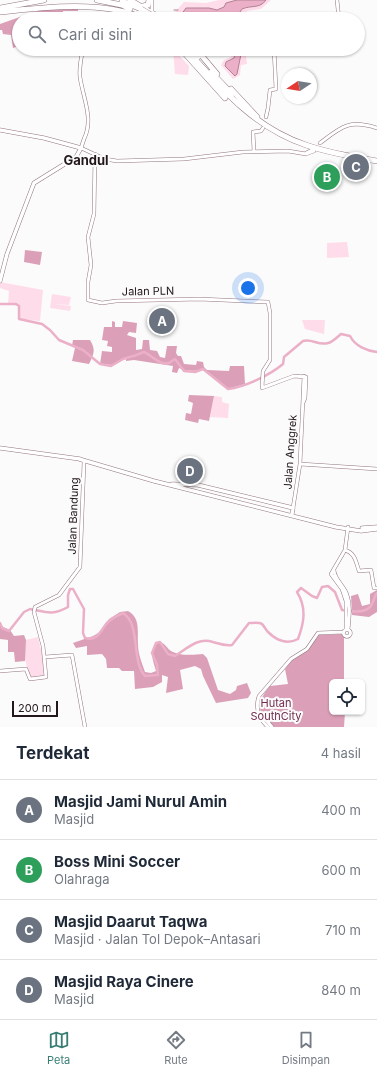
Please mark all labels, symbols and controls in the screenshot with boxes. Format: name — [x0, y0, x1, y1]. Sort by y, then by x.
search box — [12, 12, 365, 56]
icon: search — [26, 23, 48, 45]
text: Cari di sini — [58, 25, 132, 44]
north arrow — [281, 68, 317, 104]
district label: Gandul — [63, 152, 109, 168]
pin: C — [343, 152, 369, 182]
pin: B — [314, 162, 340, 192]
your location — [238, 278, 258, 298]
street label: Jalan PLN — [122, 284, 174, 298]
pin: A — [149, 306, 175, 336]
street label: Jalan Anggrek — [280, 414, 300, 490]
pin: D — [177, 456, 203, 486]
street label: Jalan Bandung — [65, 477, 81, 555]
map controls — [329, 679, 365, 715]
button: locate — [329, 679, 365, 715]
park label: Hutan SouthCity — [251, 696, 301, 723]
scale bar — [12, 699, 58, 718]
text: 200 m — [18, 701, 51, 715]
text: Terdekat — [16, 743, 89, 763]
text: 4 hasil — [321, 745, 361, 761]
text: Masjid Jami Nurul Amin — [54, 792, 227, 811]
text: A — [24, 802, 34, 818]
text: 400 m — [321, 802, 361, 818]
text: Masjid — [54, 811, 94, 827]
text: Boss Mini Soccer — [54, 852, 180, 871]
text: B — [25, 862, 33, 878]
text: 600 m — [321, 862, 361, 878]
text: Olahraga — [54, 871, 110, 887]
text: Masjid Daarut Taqwa — [54, 912, 207, 931]
text: C — [24, 922, 34, 938]
text: 710 m — [325, 922, 361, 938]
text: Masjid · Jalan Tol Depok–Antasari — [54, 931, 261, 947]
text: Masjid Raya Cinere — [54, 972, 194, 991]
text: D — [24, 982, 34, 998]
text: 840 m — [321, 982, 361, 998]
text: Masjid — [54, 991, 94, 1007]
tab: Peta — [47, 1029, 70, 1067]
tab: Rute — [164, 1029, 188, 1067]
tab: Disimpan — [282, 1029, 330, 1067]

